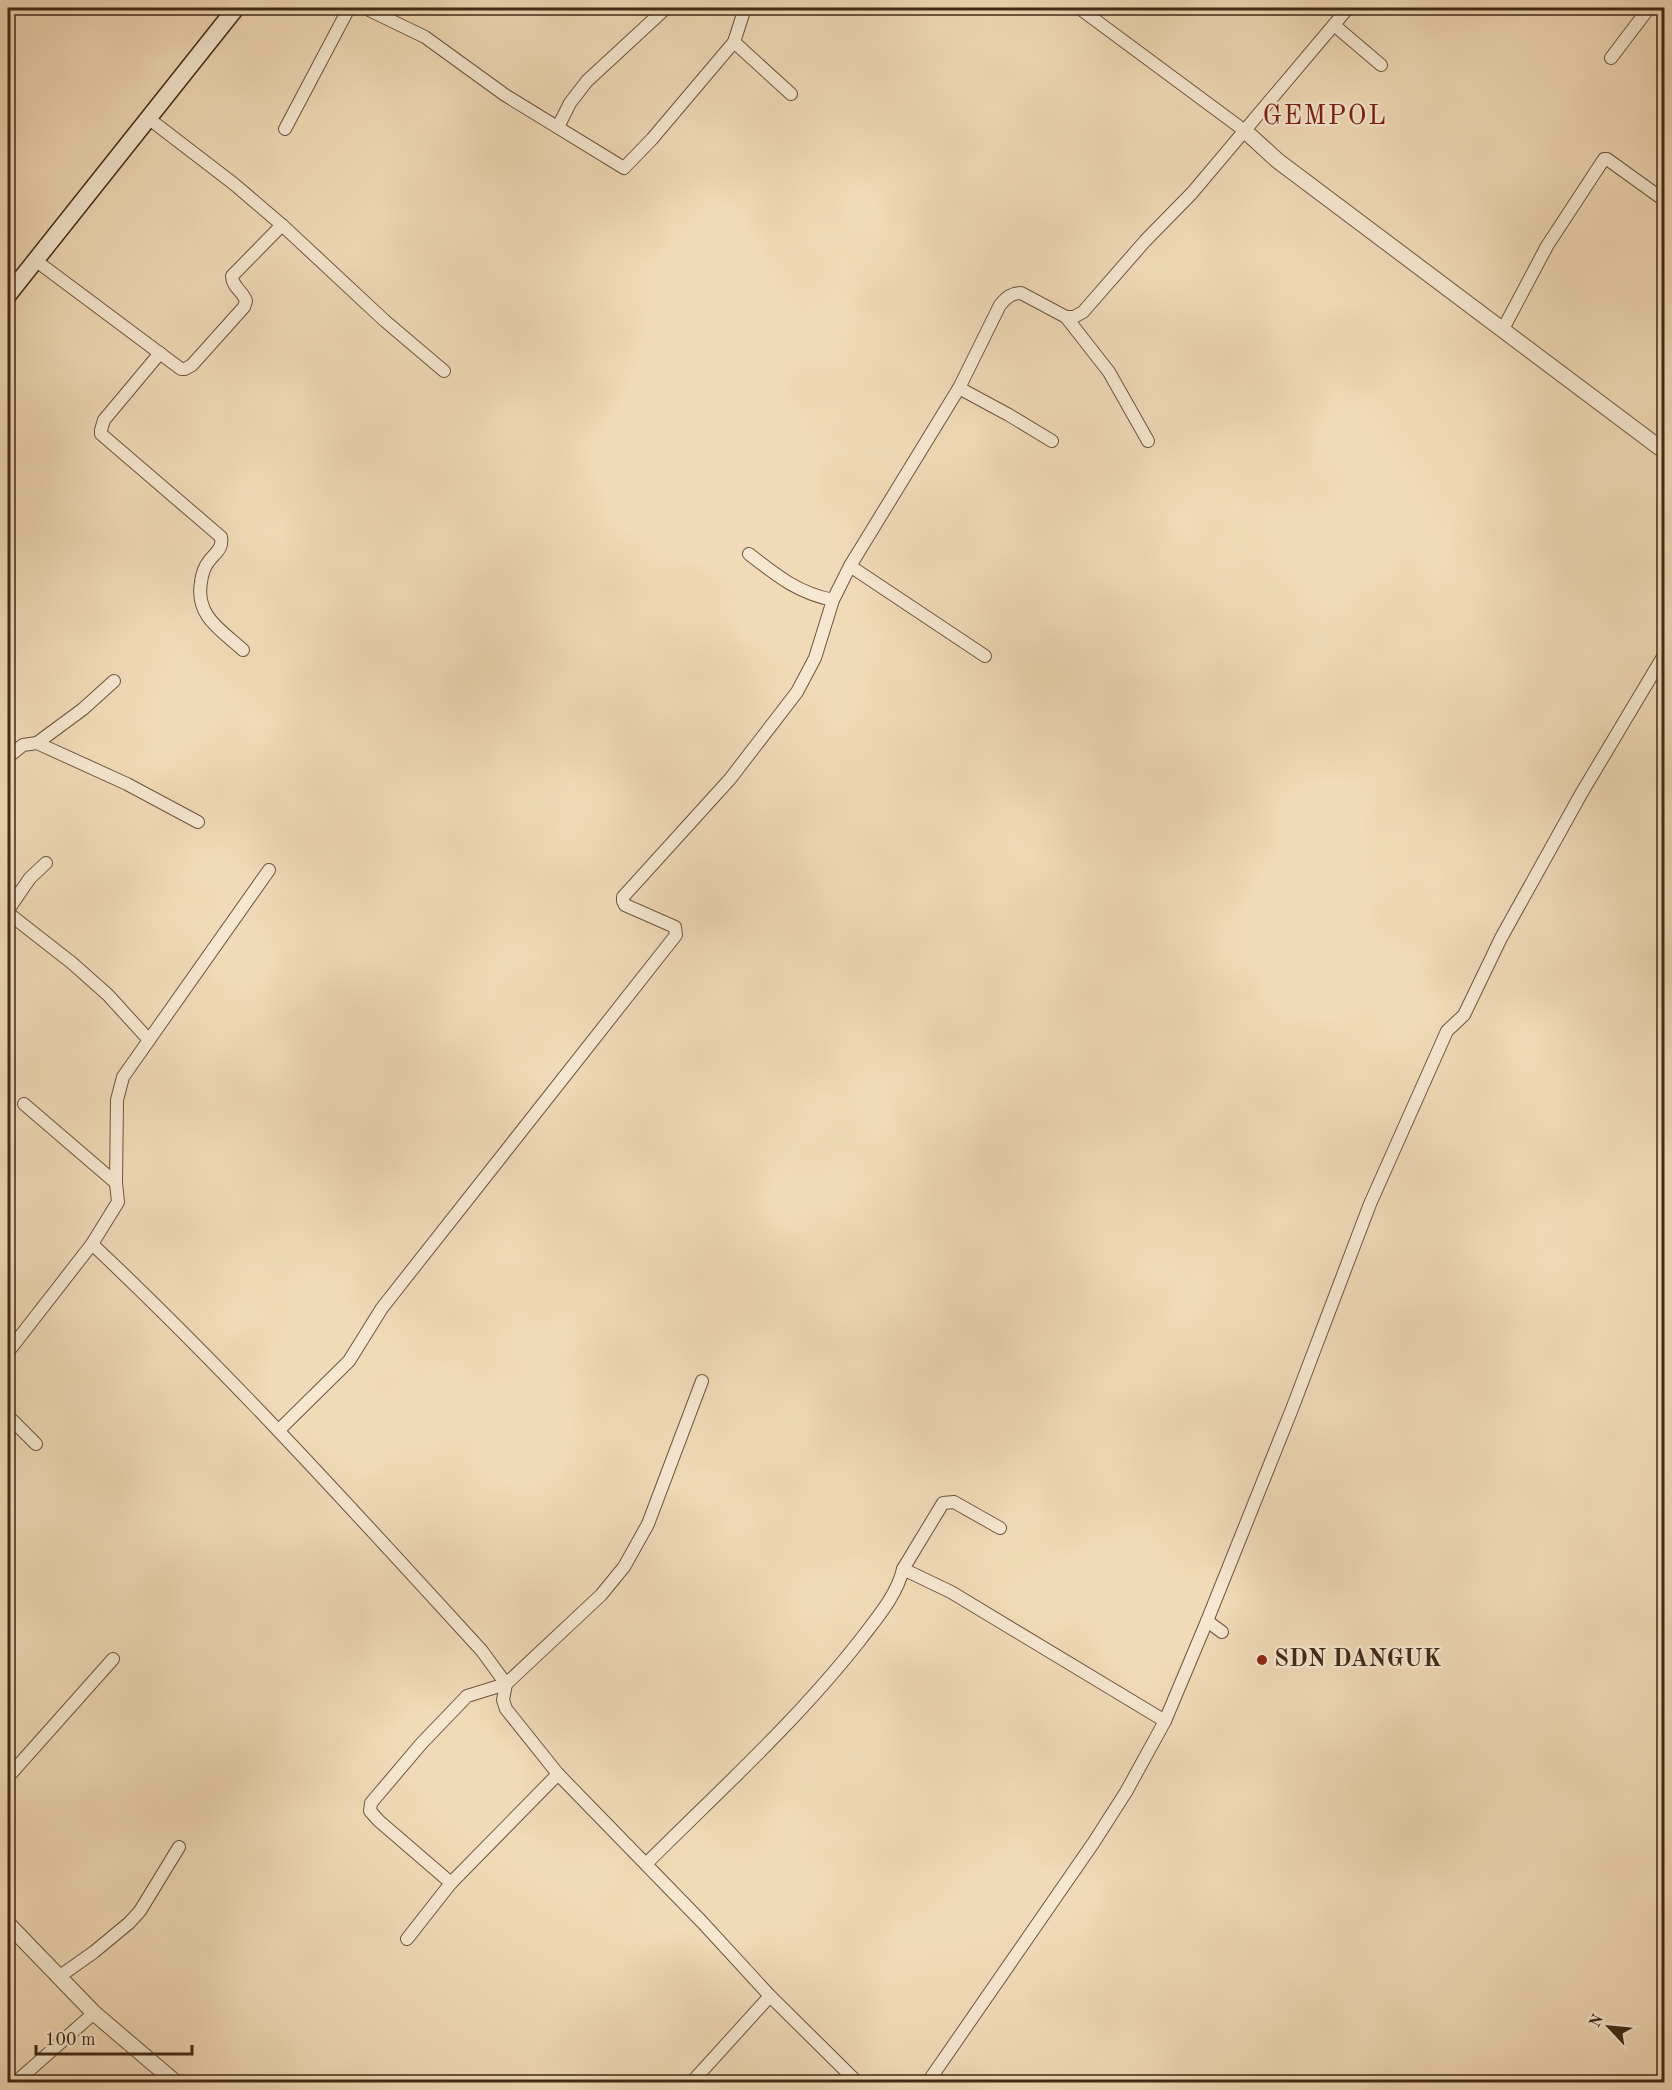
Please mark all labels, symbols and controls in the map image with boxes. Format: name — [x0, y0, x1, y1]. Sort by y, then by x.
district label: GEMPOL — [1262, 103, 1388, 130]
place label: SDN DANGUK — [1274, 1648, 1441, 1672]
marker: SDN DANGUK — [1255, 1653, 1269, 1667]
north arrow — [1579, 1997, 1639, 2057]
text: N — [1587, 2012, 1608, 2030]
scale bar — [36, 2018, 192, 2056]
text: 100 m — [45, 2031, 96, 2049]

